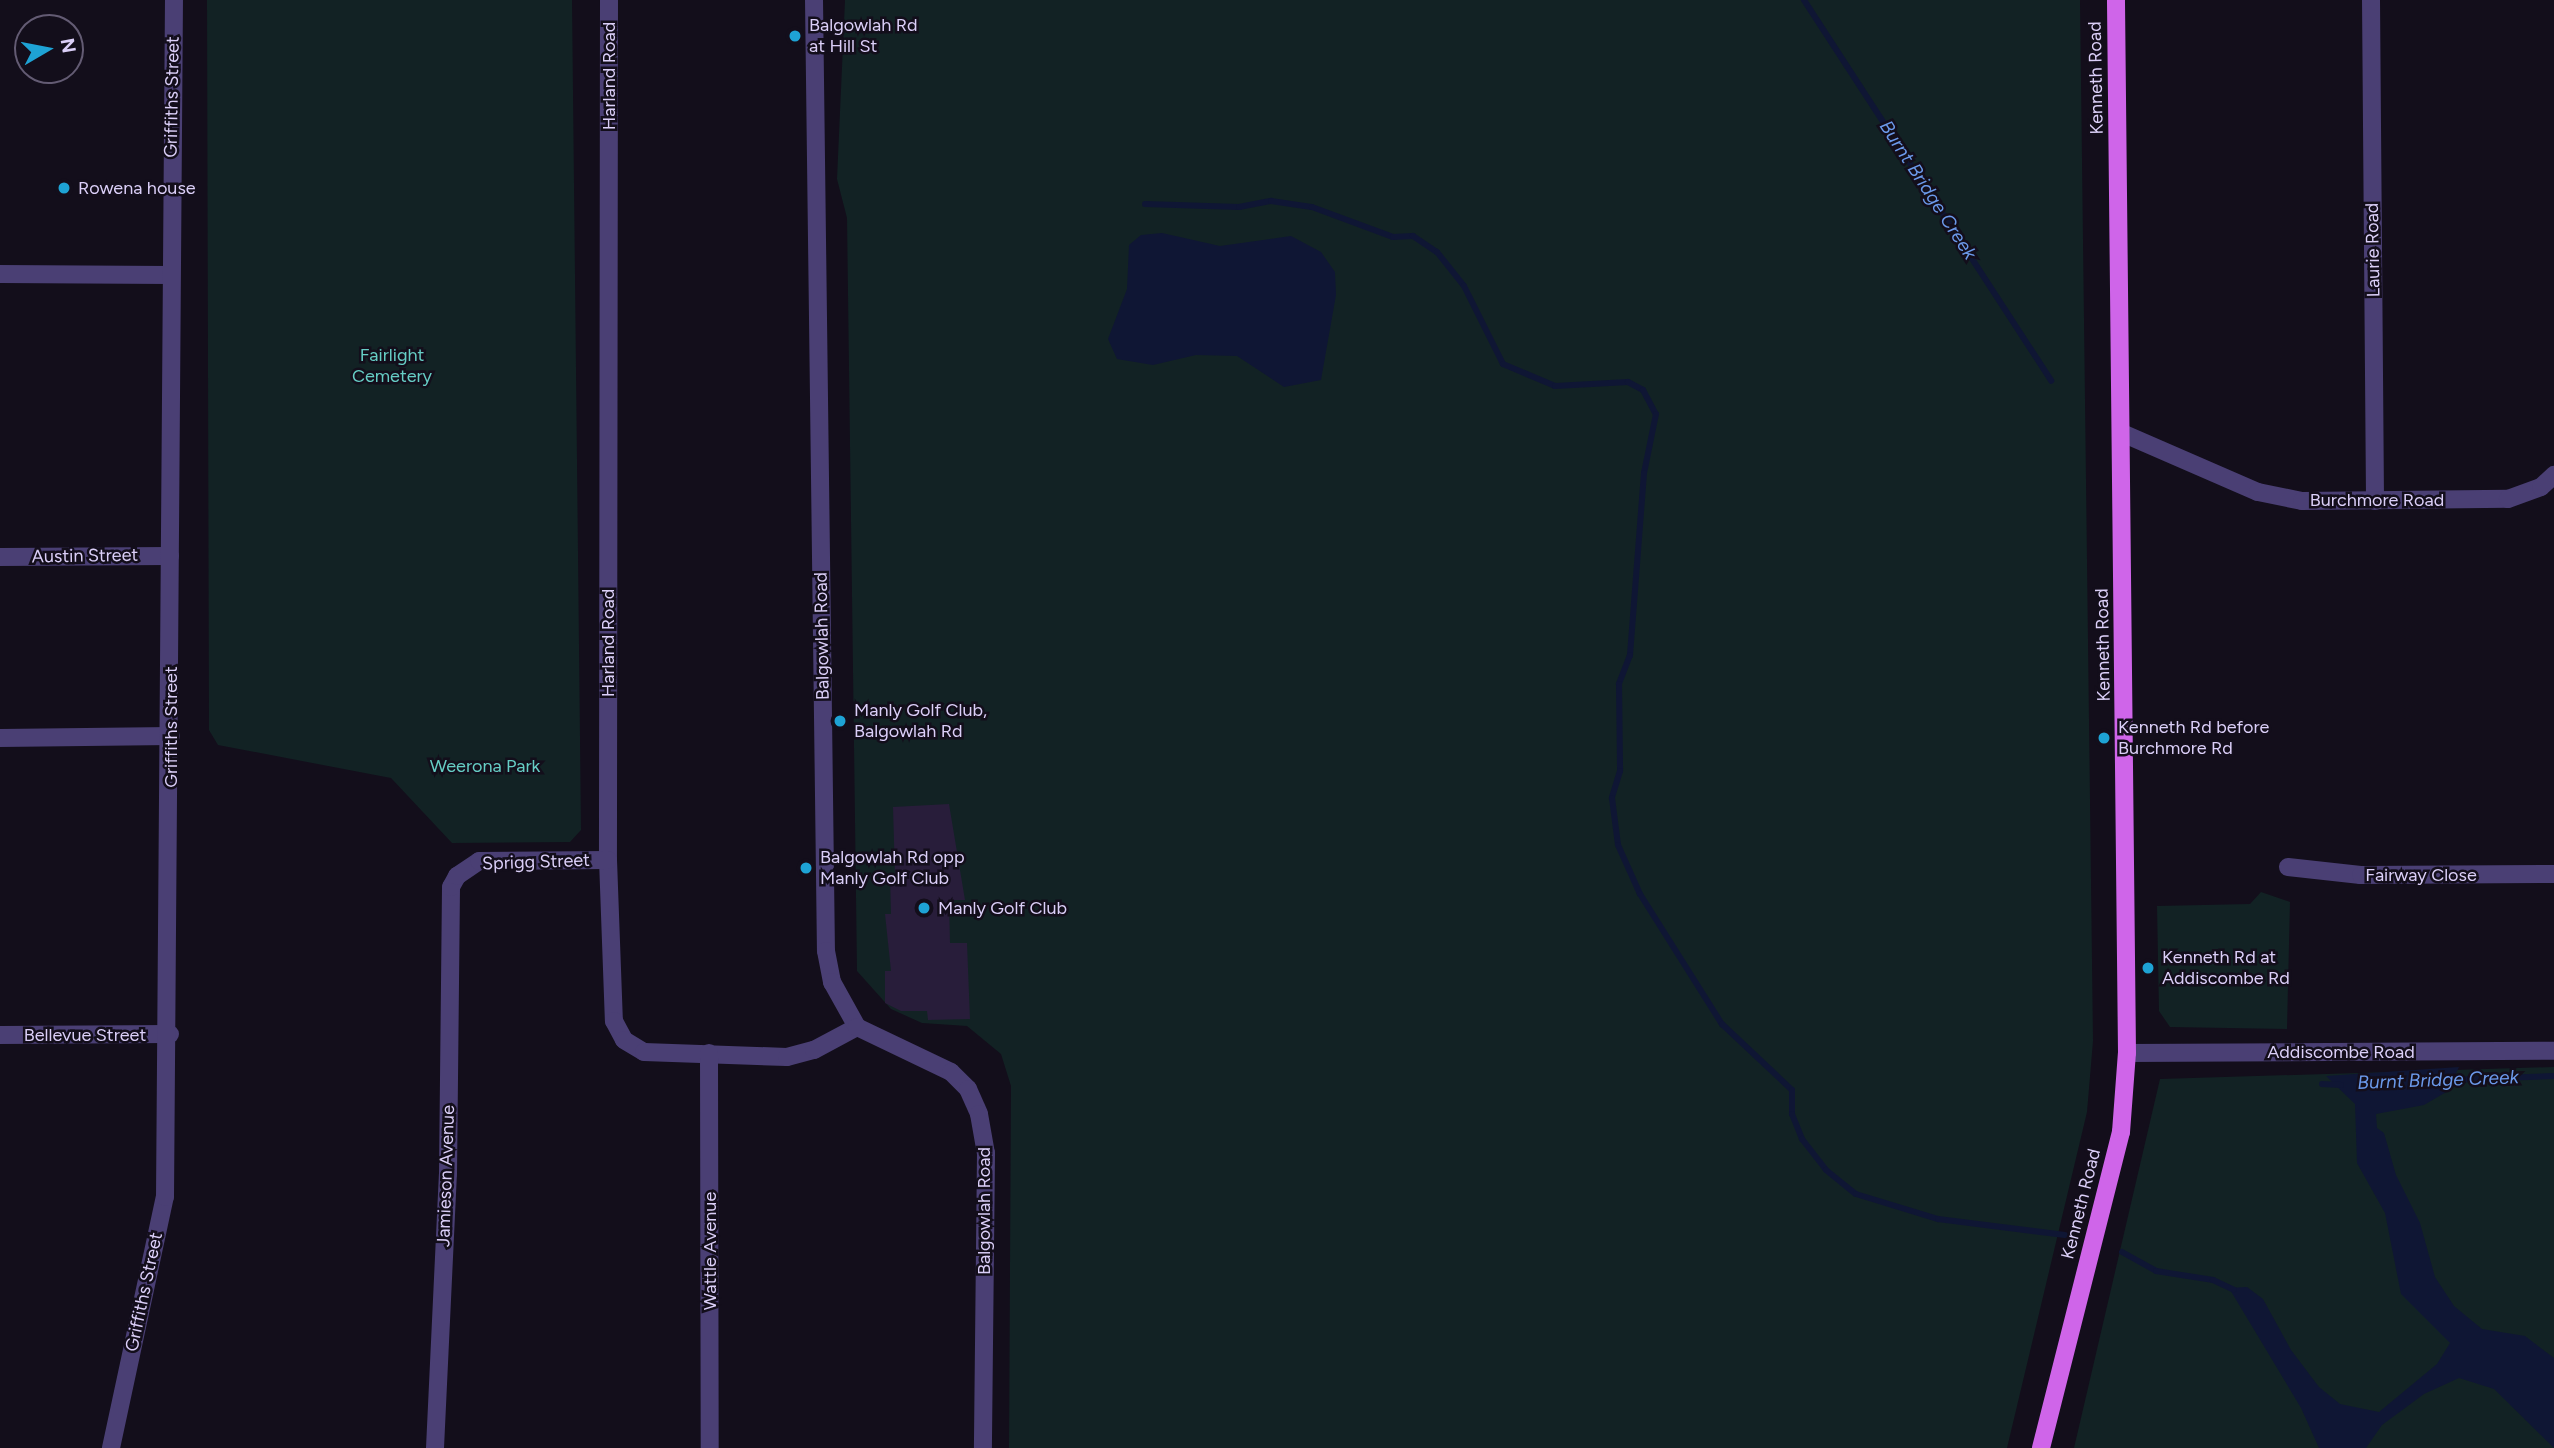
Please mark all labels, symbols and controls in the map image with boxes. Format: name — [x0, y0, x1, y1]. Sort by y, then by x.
north arrow — [14, 14, 84, 84]
place label: Balgowlah Rd at Hill St — [809, 15, 917, 58]
street label: Kenneth Road — [2084, 21, 2108, 135]
street label: Harland Road — [598, 22, 620, 130]
marker: Balgowlah Rd at Hill St — [787, 28, 803, 44]
text: N — [56, 36, 81, 55]
street label: Griffiths Street — [160, 36, 184, 158]
water label: Burnt Bridge Creek — [1874, 116, 1982, 264]
place label: Rowena house — [78, 177, 196, 199]
marker: Rowena house — [56, 180, 72, 196]
street label: Laurie Road — [2361, 203, 2385, 297]
park label: Fairlight Cemetery — [352, 345, 432, 388]
street label: Burchmore Road — [2310, 489, 2444, 511]
street label: Austin Street — [32, 544, 138, 568]
street label: Balgowlah Road — [810, 572, 834, 700]
street label: Kenneth Road — [2091, 588, 2115, 702]
street label: Harland Road — [597, 589, 619, 697]
street label: Griffiths Street — [160, 666, 182, 788]
place label: Manly Golf Club, Balgowlah Rd — [854, 700, 987, 742]
marker: Manly Golf Club, Balgowlah Rd — [832, 713, 848, 729]
place label: Kenneth Rd before Burchmore Rd — [2118, 717, 2269, 760]
marker: Kenneth Rd before Burchmore Rd — [2096, 730, 2112, 746]
park label: Weerona Park — [430, 755, 540, 777]
place label: Balgowlah Rd opp Manly Golf Club — [820, 847, 965, 890]
street label: Sprigg Street — [482, 849, 590, 875]
marker: Balgowlah Rd opp Manly Golf Club — [798, 860, 814, 876]
street label: Fairway Close — [2365, 864, 2477, 886]
place label: Manly Golf Club — [938, 897, 1067, 919]
marker: Manly Golf Club — [916, 900, 932, 916]
place label: Kenneth Rd at Addiscombe Rd — [2162, 947, 2290, 990]
marker: Kenneth Rd at Addiscombe Rd — [2140, 960, 2156, 976]
street label: Bellevue Street — [24, 1024, 146, 1046]
street label: Addiscombe Road — [2267, 1041, 2415, 1063]
water label: Burnt Bridge Creek — [2357, 1066, 2519, 1094]
street label: Jamieson Avenue — [433, 1105, 459, 1247]
street label: Kenneth Road — [2057, 1146, 2105, 1262]
street label: Balgowlah Road — [973, 1147, 995, 1275]
street label: Wattle Avenue — [699, 1192, 721, 1310]
street label: Griffiths Street — [121, 1230, 167, 1354]

